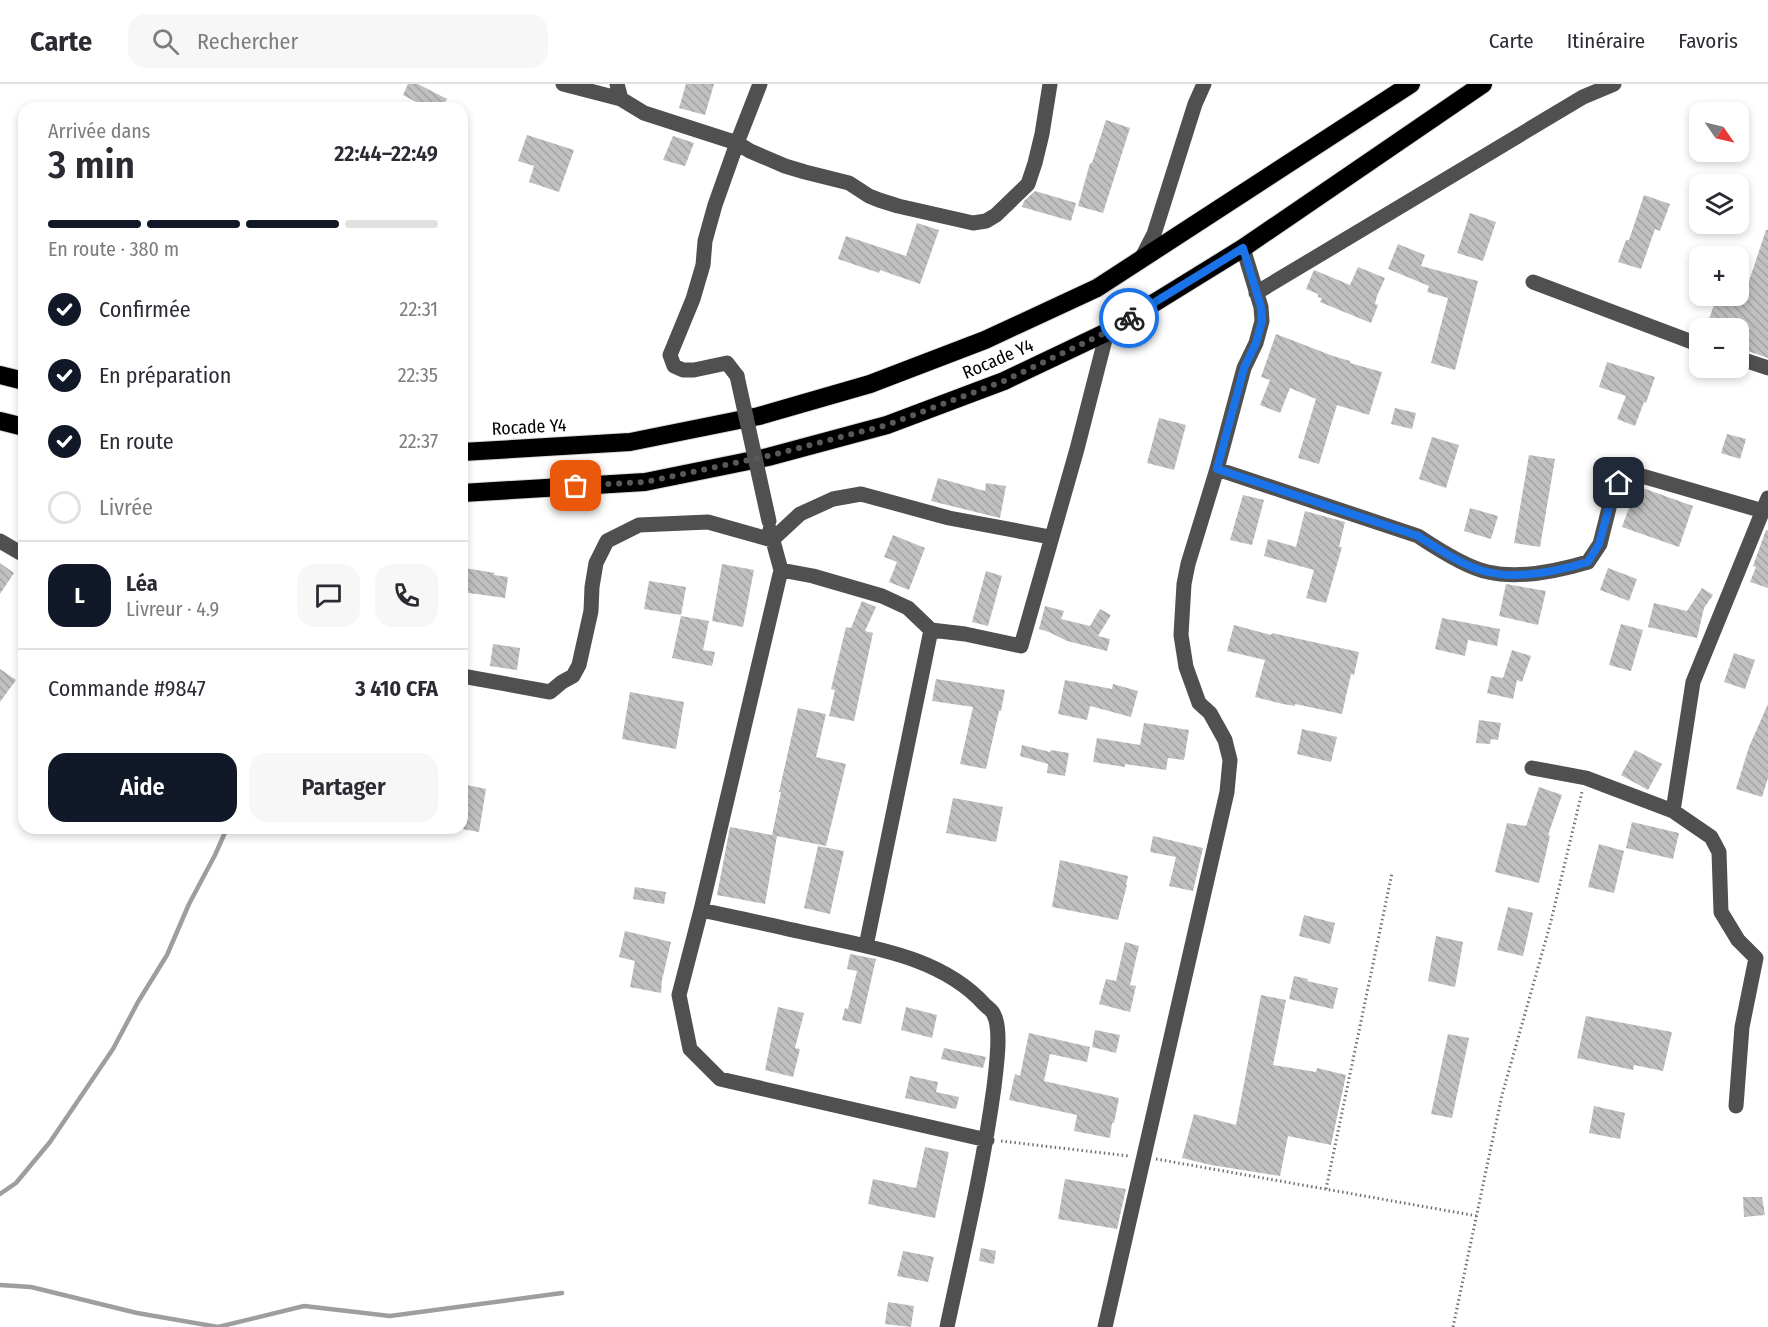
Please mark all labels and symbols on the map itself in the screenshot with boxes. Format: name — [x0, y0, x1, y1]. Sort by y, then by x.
north arrow — [1689, 102, 1749, 162]
courier — [1099, 288, 1159, 348]
street label: Rocade Y4 — [959, 334, 1037, 384]
street label: Rocade Y4 — [491, 414, 567, 440]
pin — [1593, 457, 1644, 508]
pin — [550, 460, 601, 511]

